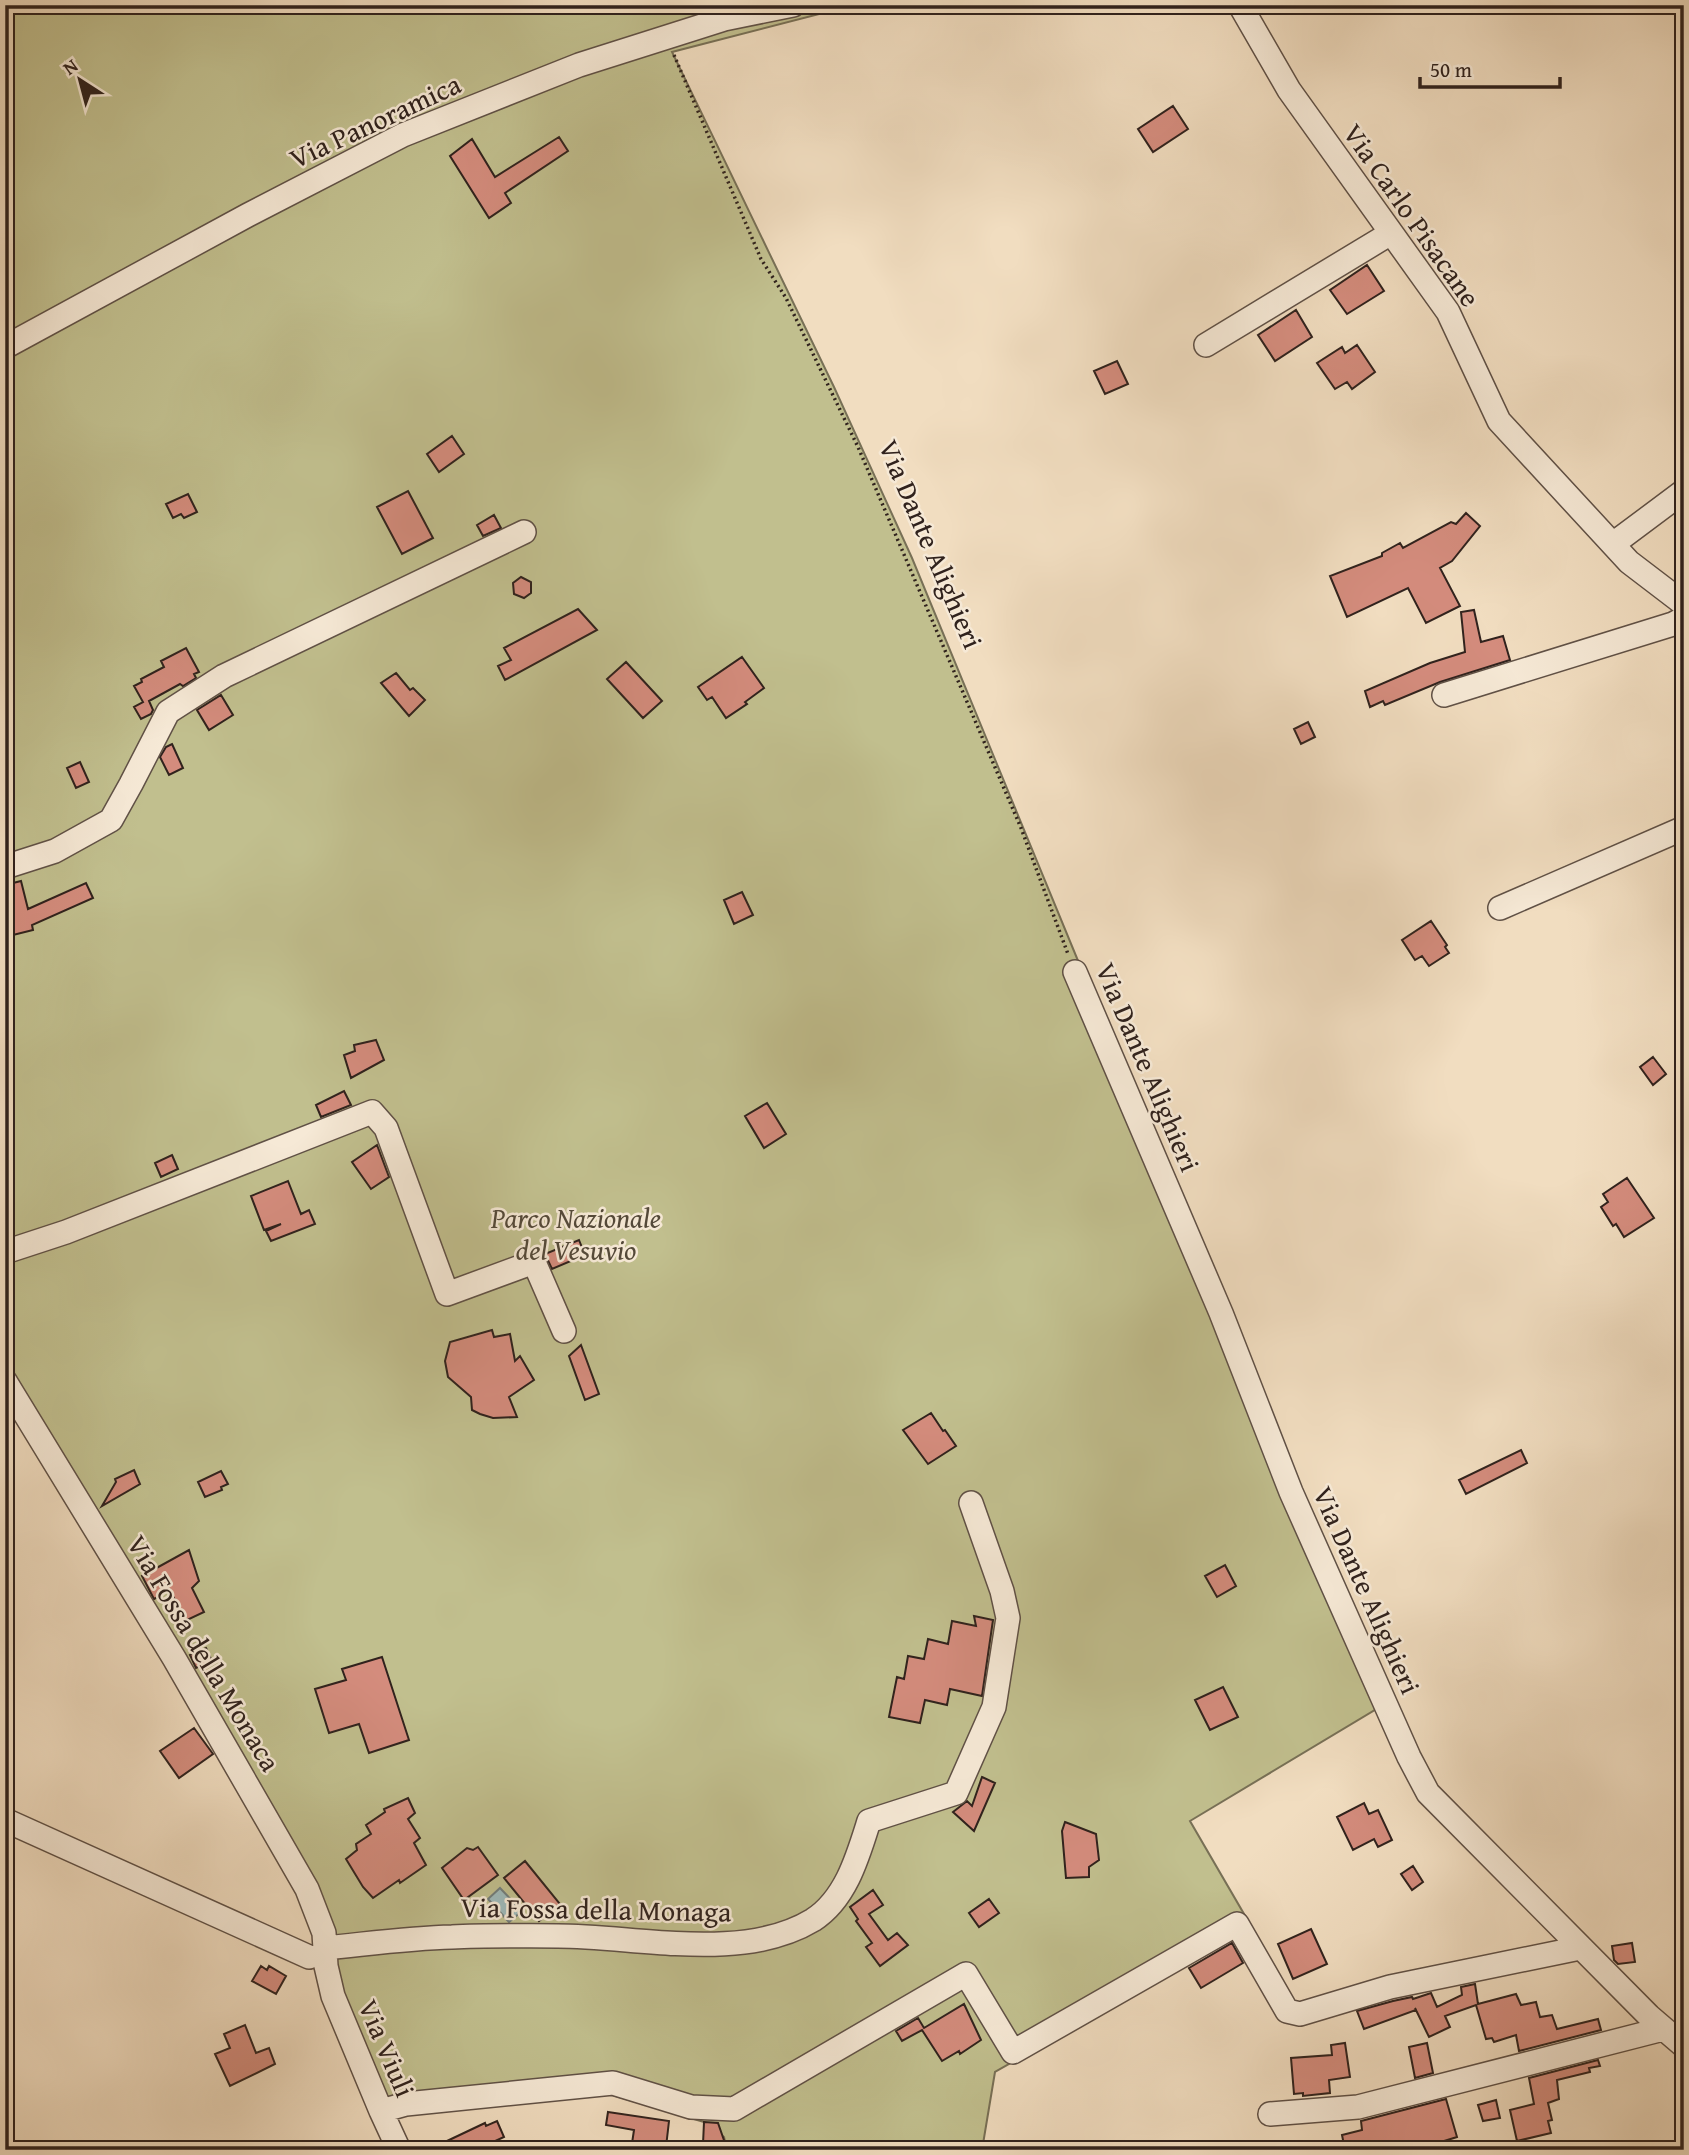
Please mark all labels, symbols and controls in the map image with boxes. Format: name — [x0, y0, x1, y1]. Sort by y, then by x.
north arrow — [46, 46, 116, 116]
scale bar — [1420, 46, 1560, 90]
text: N — [57, 51, 84, 81]
text: 50 m — [1430, 54, 1472, 85]
street label: Via Panoramica — [282, 63, 468, 178]
street label: Via Carlo Pisacane — [1334, 115, 1491, 315]
street label: Via Dante Alighieri — [869, 433, 994, 655]
street label: Via Dante Alighieri — [1086, 956, 1211, 1178]
park label: Parco Nazionale del Vesuvio — [490, 1197, 661, 1270]
street label: Via Dante Alighieri — [1303, 1479, 1432, 1700]
street label: Via Fossa della Monaca — [118, 1527, 292, 1779]
street label: Via Fossa della Monaga — [460, 1886, 732, 1931]
street label: Via Viuli — [349, 1993, 426, 2103]

